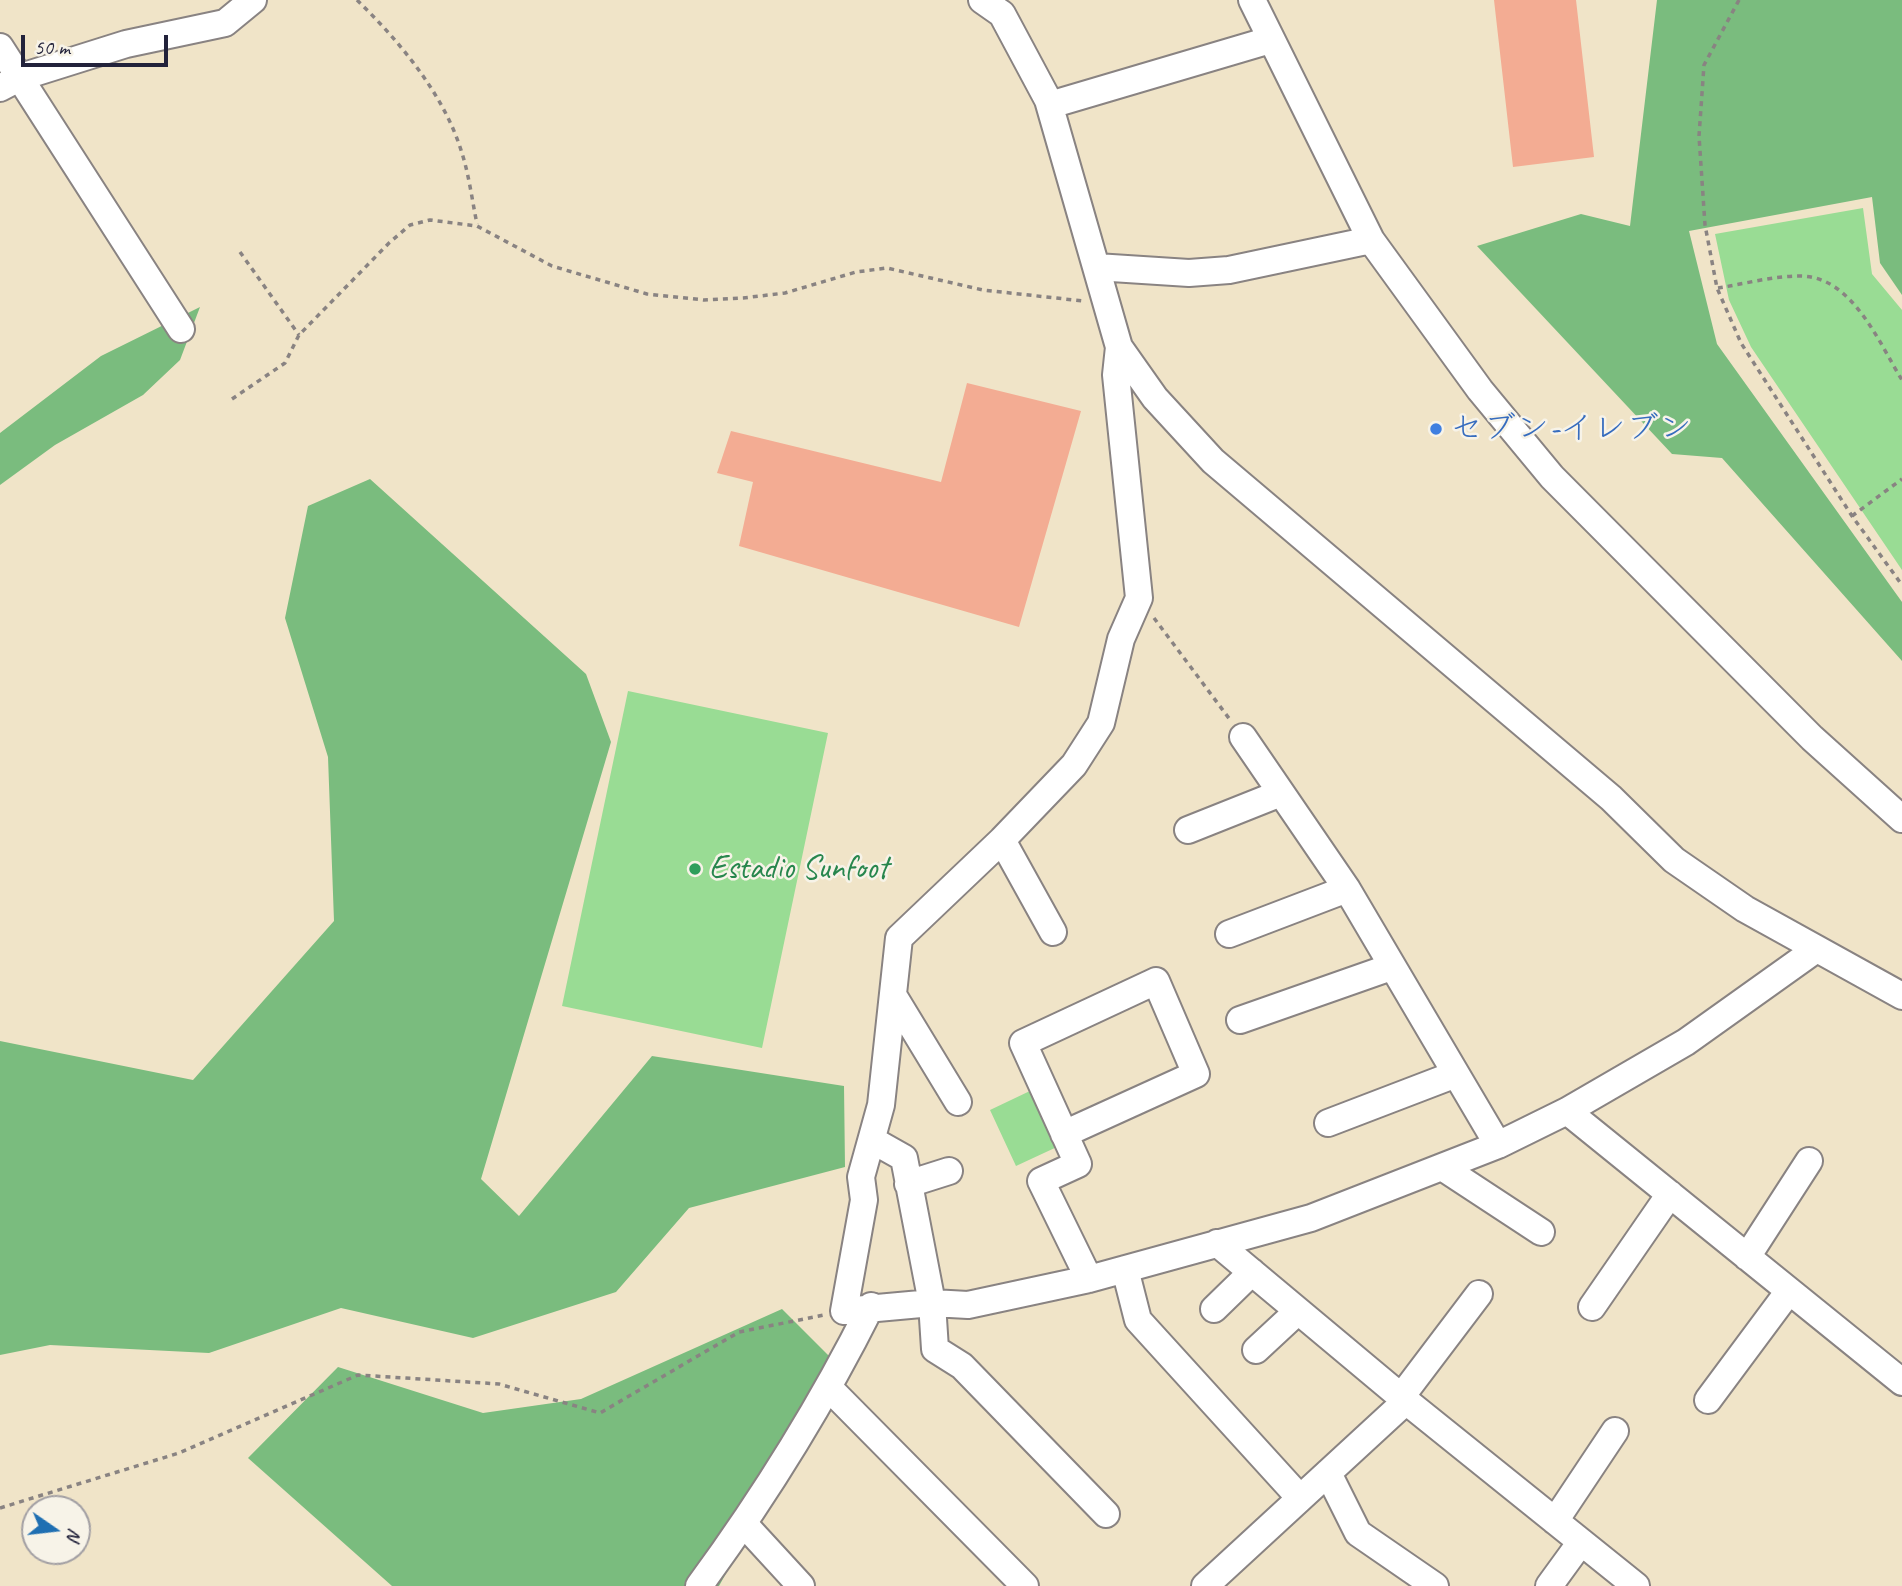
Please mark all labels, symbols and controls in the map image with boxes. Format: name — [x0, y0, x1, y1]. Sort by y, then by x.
scale bar — [24, 21, 172, 65]
text: 50 m — [34, 34, 70, 60]
place label: セブン-イレブン — [1450, 409, 1692, 449]
marker: セブン-イレブン — [1428, 421, 1444, 437]
place label: Estadio Sunfoot — [709, 849, 888, 889]
marker: Estadio Sunfoot — [687, 861, 703, 877]
north arrow — [21, 1495, 91, 1565]
text: N — [61, 1526, 88, 1543]

